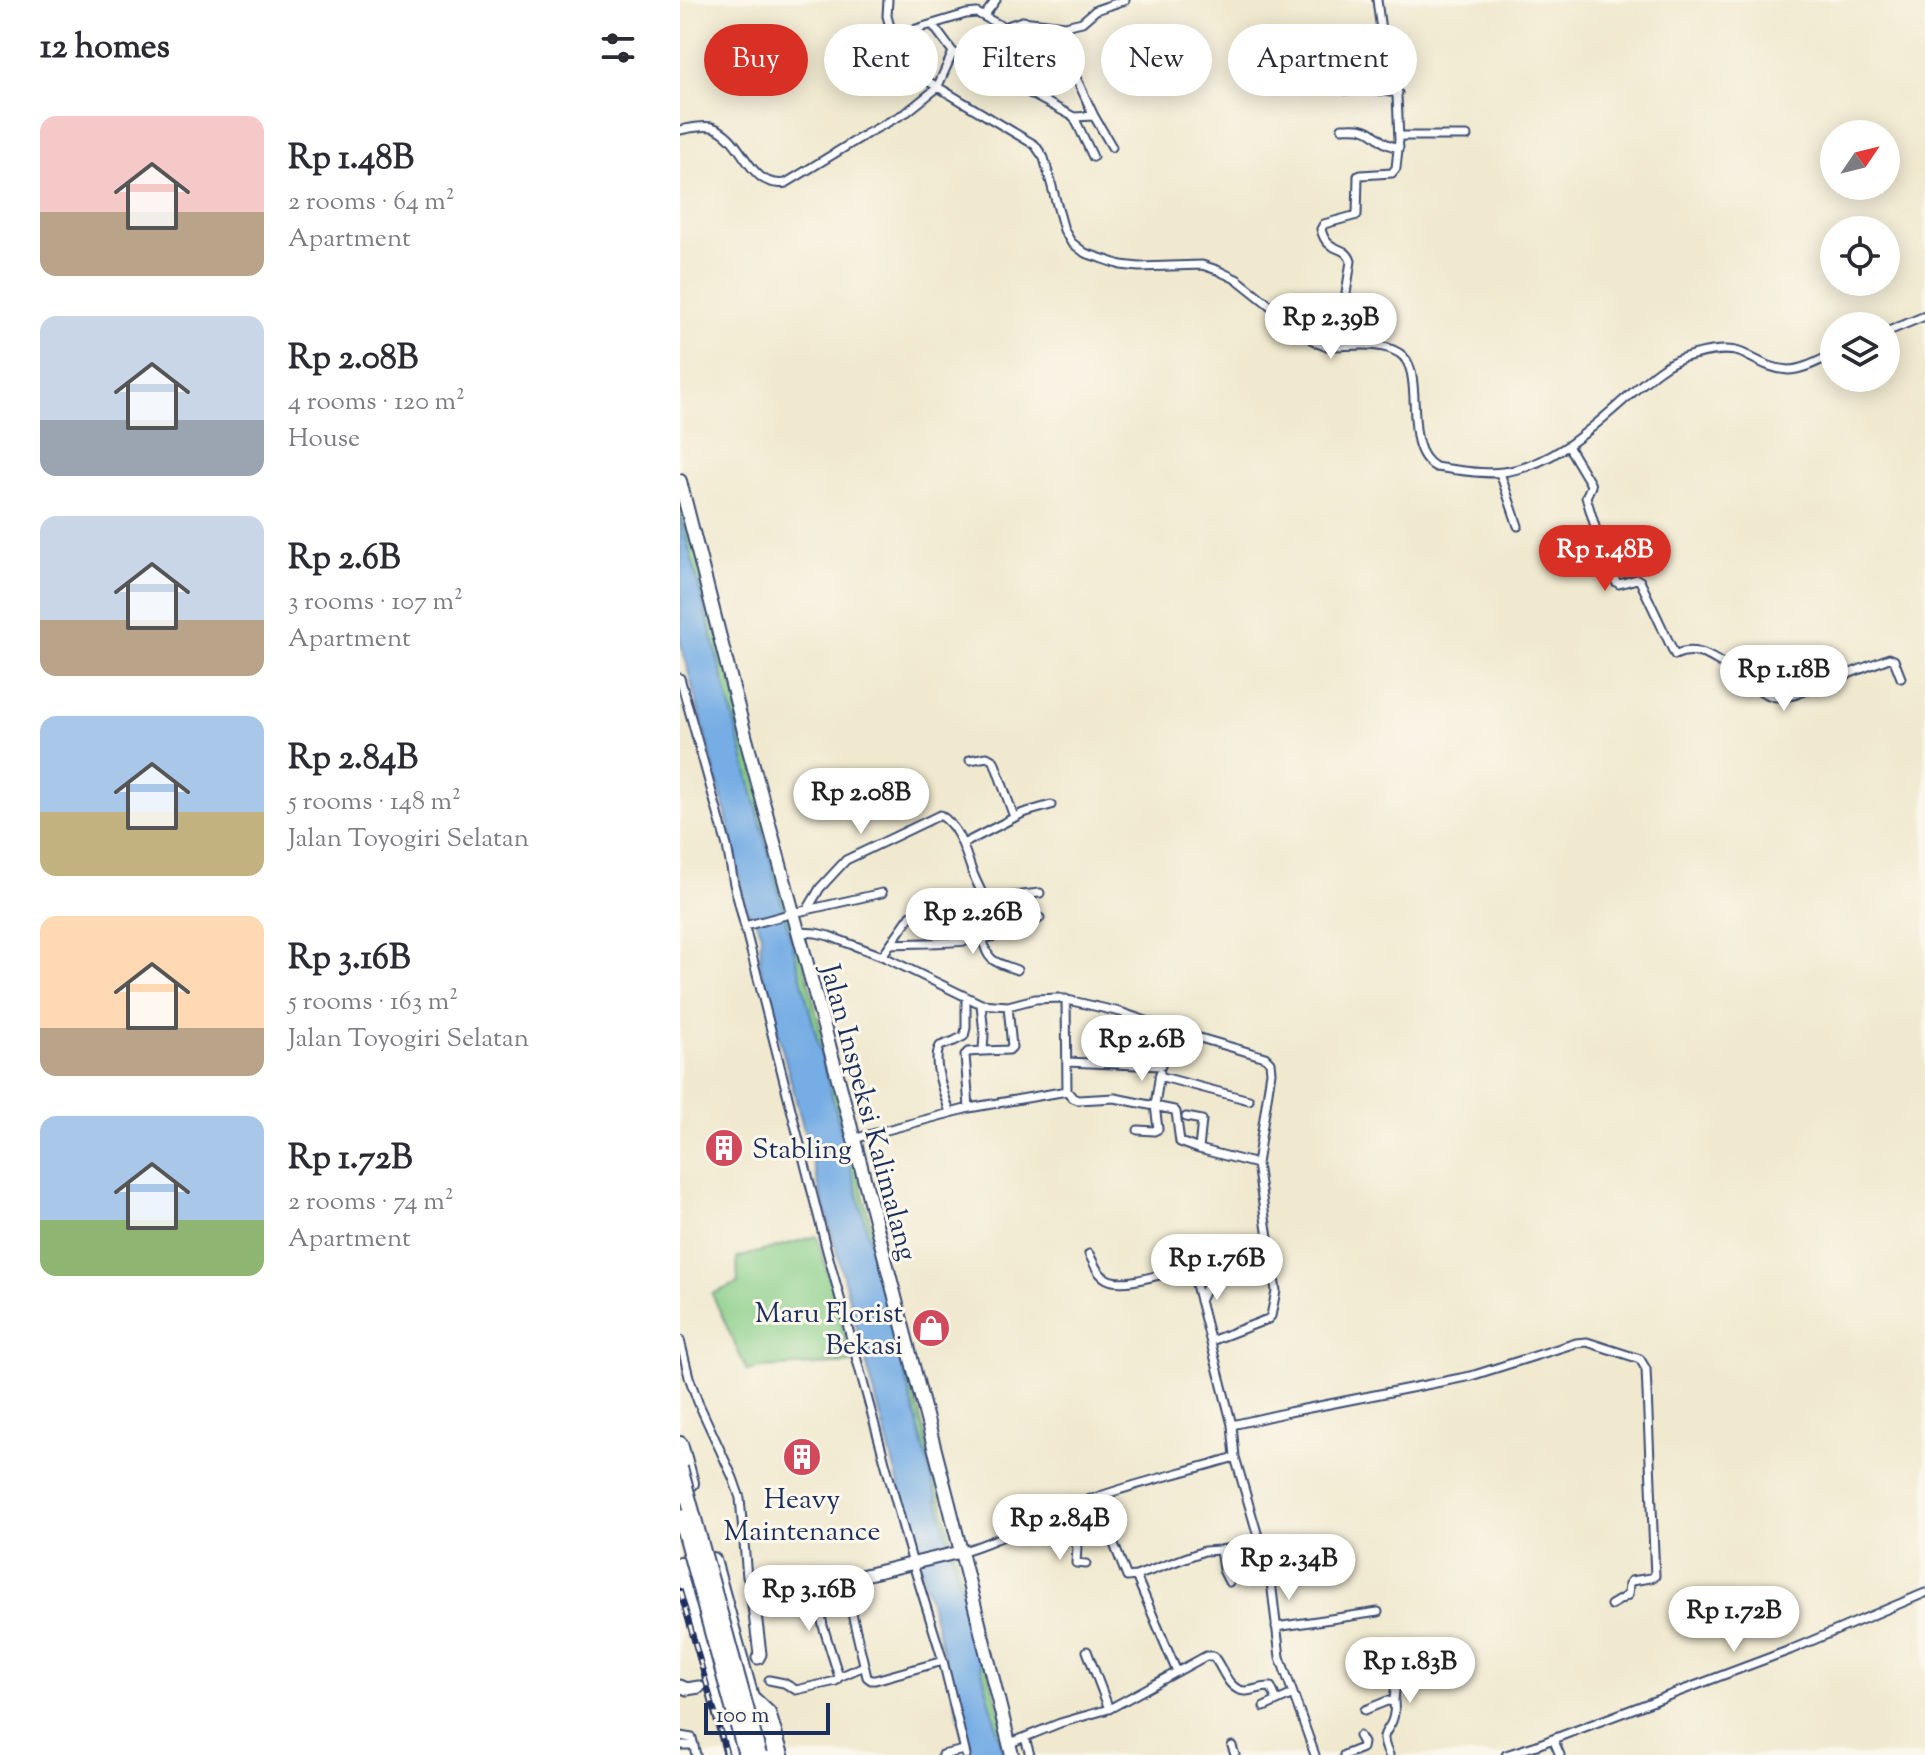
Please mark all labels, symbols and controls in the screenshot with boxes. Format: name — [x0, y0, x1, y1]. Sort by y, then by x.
text: 12 homes — [40, 24, 170, 73]
chip: Buy — [704, 24, 808, 96]
chip: Rent — [824, 24, 938, 96]
chip: Filters — [954, 24, 1085, 96]
chip: New — [1101, 24, 1212, 96]
chip: Apartment — [1228, 24, 1417, 96]
icon: filters — [596, 26, 640, 70]
north arrow — [1820, 120, 1900, 200]
map controls — [1820, 120, 1900, 392]
text: Rp 1.48B — [288, 135, 414, 184]
icon: home — [104, 148, 200, 244]
text: 2 rooms · 64 m² — [288, 184, 455, 221]
button: locate — [1820, 216, 1900, 296]
text: Apartment — [288, 221, 411, 258]
pin: Rp 2.39B — [1248, 293, 1414, 361]
text: Rp 2.39B — [1283, 300, 1379, 337]
button: layers — [1820, 312, 1900, 392]
text: Rp 2.08B — [288, 335, 418, 384]
icon: home — [104, 348, 200, 444]
text: 4 rooms · 120 m² — [288, 384, 465, 421]
text: House — [288, 421, 360, 458]
pin: Rp 1.48B — [1522, 525, 1688, 593]
text: Rp 1.48B — [1557, 532, 1653, 569]
text: Rp 2.6B — [288, 535, 400, 584]
icon: home — [104, 548, 200, 644]
text: 3 rooms · 107 m² — [288, 584, 463, 621]
text: Apartment — [288, 621, 411, 658]
pin: Rp 1.18B — [1701, 645, 1867, 713]
text: Rp 1.18B — [1738, 652, 1830, 689]
text: Rp 2.84B — [288, 735, 418, 784]
icon: home — [104, 748, 200, 844]
pin: Rp 2.08B — [778, 768, 944, 836]
text: Rp 2.08B — [811, 775, 911, 812]
text: 5 rooms · 148 m² — [288, 784, 461, 821]
text: Jalan Toyogiri Selatan — [288, 821, 529, 858]
pin: Rp 2.26B — [890, 888, 1056, 956]
text: Rp 2.26B — [924, 895, 1022, 932]
text: Rp 3.16B — [288, 935, 410, 984]
icon: home — [104, 948, 200, 1044]
street label: Jalan Inspeksi Kalimalang — [808, 958, 926, 1265]
text: 5 rooms · 163 m² — [288, 984, 458, 1021]
pin: Rp 2.6B — [1068, 1015, 1216, 1083]
text: Jalan Toyogiri Selatan — [288, 1021, 529, 1058]
text: Rp 2.6B — [1099, 1022, 1185, 1059]
building icon: Stabling — [703, 1127, 745, 1169]
place label: Stabling — [752, 1131, 852, 1171]
text: Rp 1.72B — [288, 1135, 412, 1184]
icon: home — [104, 1148, 200, 1244]
text: 2 rooms · 74 m² — [288, 1184, 453, 1221]
text: Apartment — [288, 1221, 411, 1258]
pin: Rp 1.76B — [1134, 1234, 1300, 1302]
text: Rp 1.76B — [1169, 1241, 1265, 1278]
place label: Maru Florist Bekasi — [755, 1295, 903, 1367]
shop icon: Maru Florist Bekasi — [910, 1307, 952, 1349]
building icon: Heavy Maintenance — [781, 1436, 823, 1478]
place label: Heavy Maintenance — [724, 1481, 880, 1553]
pin: Rp 2.84B — [977, 1494, 1143, 1562]
text: Rp 2.84B — [1010, 1501, 1110, 1538]
pin: Rp 2.34B — [1206, 1534, 1372, 1602]
text: Rp 2.34B — [1240, 1541, 1338, 1578]
pin: Rp 3.16B — [726, 1565, 892, 1633]
text: Rp 3.16B — [762, 1572, 856, 1609]
pin: Rp 1.72B — [1651, 1586, 1817, 1654]
text: Rp 1.72B — [1686, 1593, 1782, 1630]
pin: Rp 1.83B — [1327, 1637, 1493, 1705]
text: Rp 1.83B — [1363, 1644, 1457, 1681]
scale bar — [704, 1699, 830, 1735]
text: 100 m — [716, 1701, 769, 1733]

